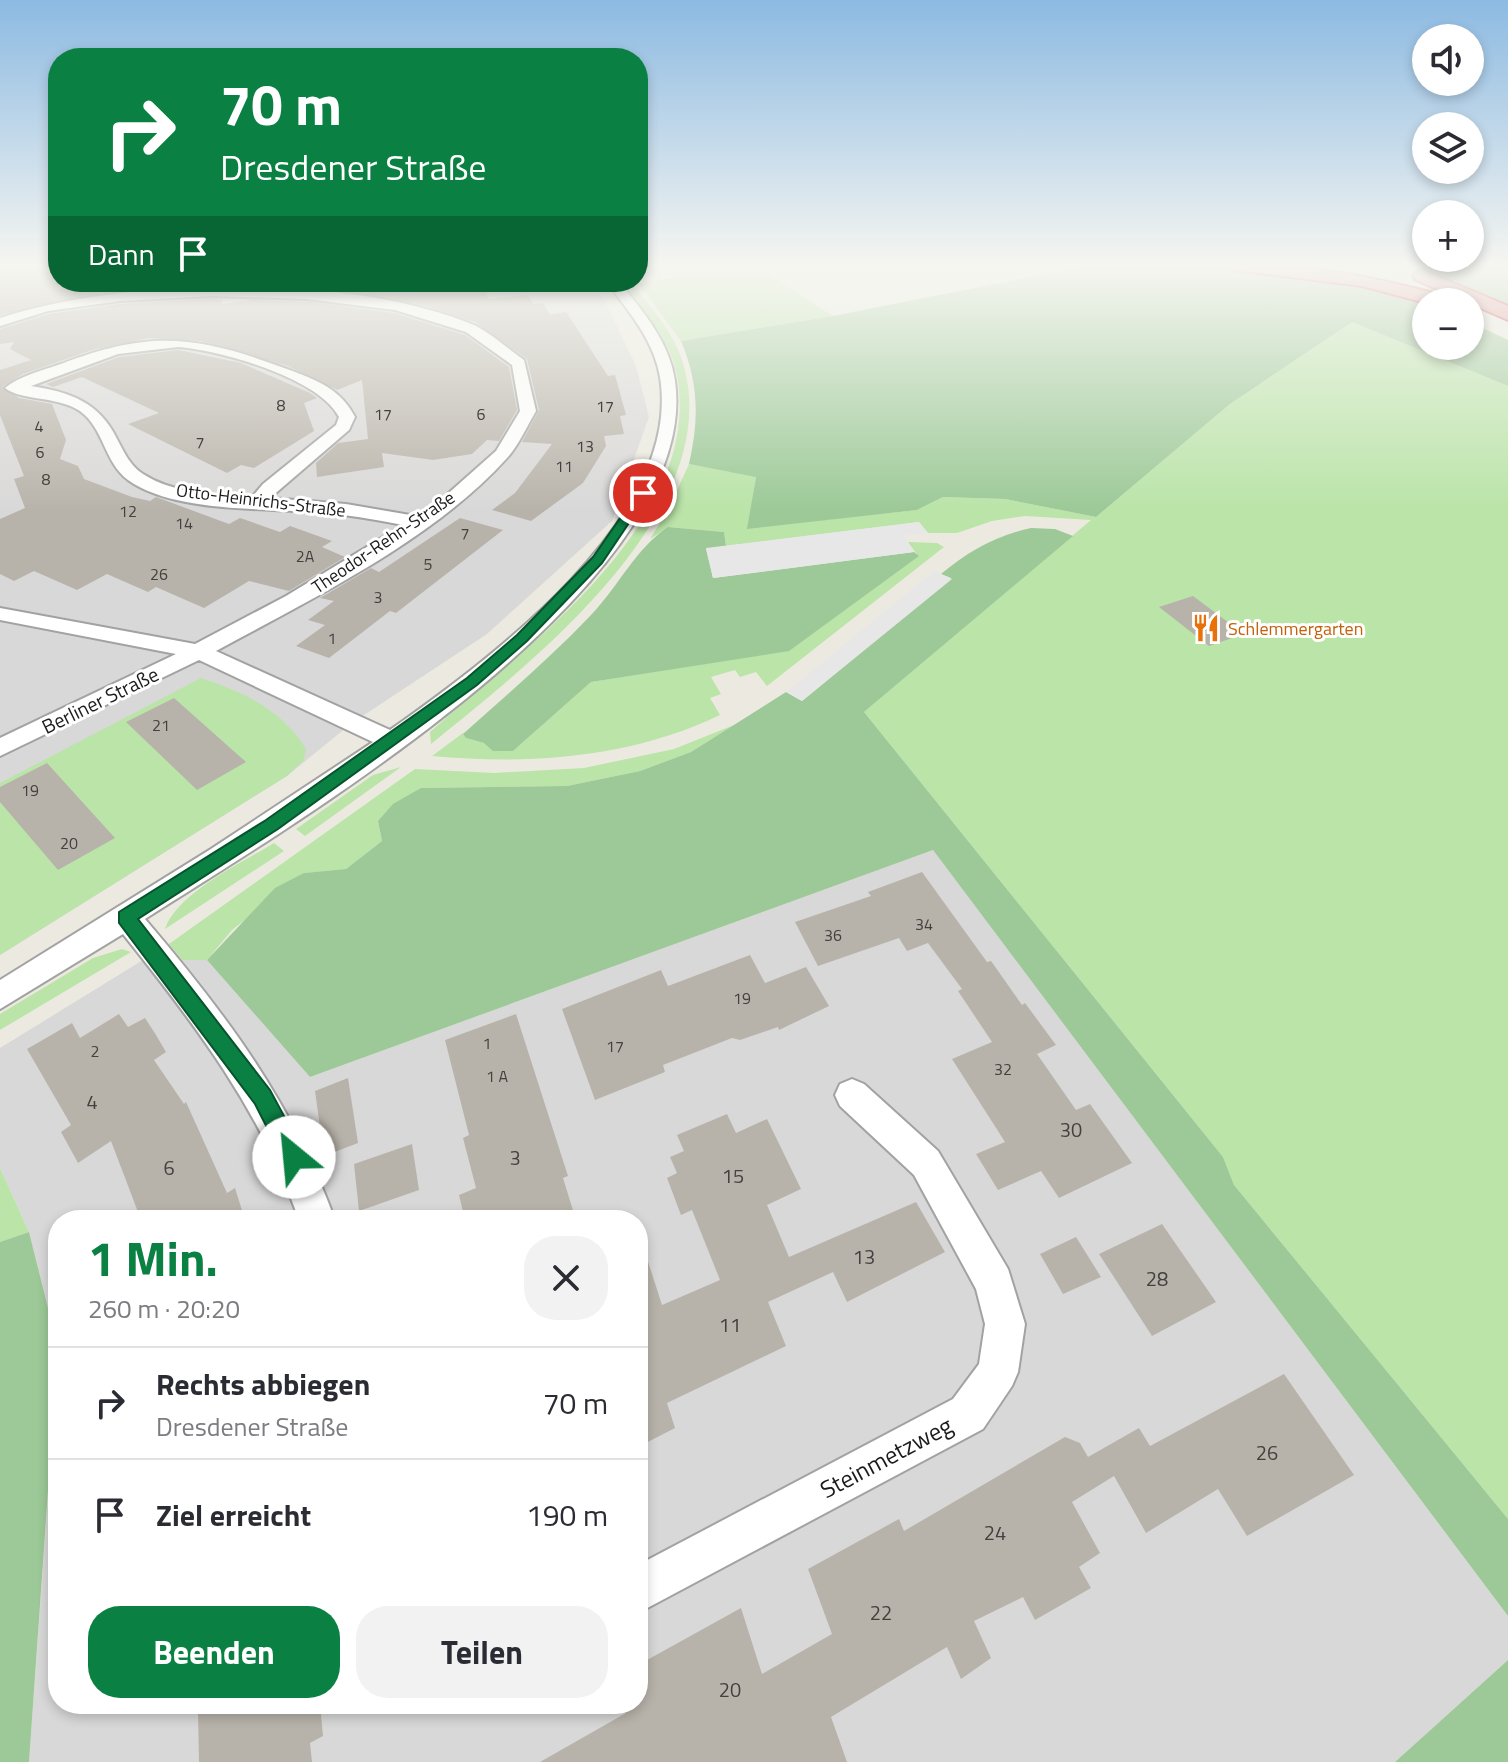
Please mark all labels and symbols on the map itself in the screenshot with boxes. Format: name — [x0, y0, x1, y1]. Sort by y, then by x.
house number: 8 — [277, 393, 286, 417]
house number: 17 — [596, 394, 614, 418]
house number: 17 — [374, 402, 392, 426]
house number: 6 — [477, 402, 486, 426]
house number: 4 — [35, 414, 44, 438]
house number: 7 — [196, 430, 204, 454]
house number: 13 — [576, 434, 594, 458]
house number: 6 — [36, 440, 45, 464]
house number: 11 — [555, 454, 573, 478]
pin — [609, 459, 677, 527]
house number: 8 — [42, 467, 51, 491]
street label: Otto-Heinrichs-Straße — [175, 476, 347, 524]
street label: Theodor-Rehn-Straße — [306, 484, 460, 600]
house number: 12 — [119, 499, 137, 523]
house number: 14 — [175, 511, 193, 535]
house number: 7 — [461, 521, 469, 545]
house number: 2A — [296, 544, 315, 568]
house number: 5 — [424, 552, 433, 576]
house number: 26 — [150, 562, 168, 586]
house number: 3 — [374, 585, 382, 609]
restaurant icon: Schlemmergarten — [1191, 613, 1221, 643]
place label: Schlemmergarten — [1228, 615, 1363, 642]
house number: 1 — [328, 626, 336, 650]
street label: Berliner Straße — [36, 658, 164, 742]
house number: 21 — [152, 713, 170, 737]
house number: 19 — [21, 778, 39, 802]
house number: 20 — [60, 831, 78, 855]
house number: 34 — [915, 912, 933, 936]
house number: 36 — [824, 923, 842, 947]
house number: 19 — [733, 986, 751, 1010]
house number: 1 — [483, 1031, 491, 1055]
house number: 17 — [606, 1034, 624, 1058]
house number: 2 — [91, 1039, 99, 1063]
house number: 32 — [994, 1057, 1012, 1081]
house number: 1 A — [486, 1064, 508, 1088]
house number: 4 — [86, 1086, 98, 1117]
house number: 30 — [1060, 1114, 1082, 1145]
position arrow — [252, 1115, 336, 1199]
house number: 3 — [509, 1142, 521, 1173]
house number: 6 — [163, 1152, 175, 1183]
house number: 15 — [722, 1160, 744, 1191]
house number: 13 — [853, 1241, 875, 1272]
house number: 28 — [1146, 1263, 1168, 1294]
house number: 11 — [719, 1309, 741, 1340]
street label: Steinmetzweg — [813, 1407, 959, 1507]
house number: 26 — [1256, 1437, 1278, 1468]
house number: 24 — [984, 1517, 1006, 1548]
house number: 22 — [870, 1597, 892, 1628]
house number: 20 — [719, 1674, 741, 1705]

